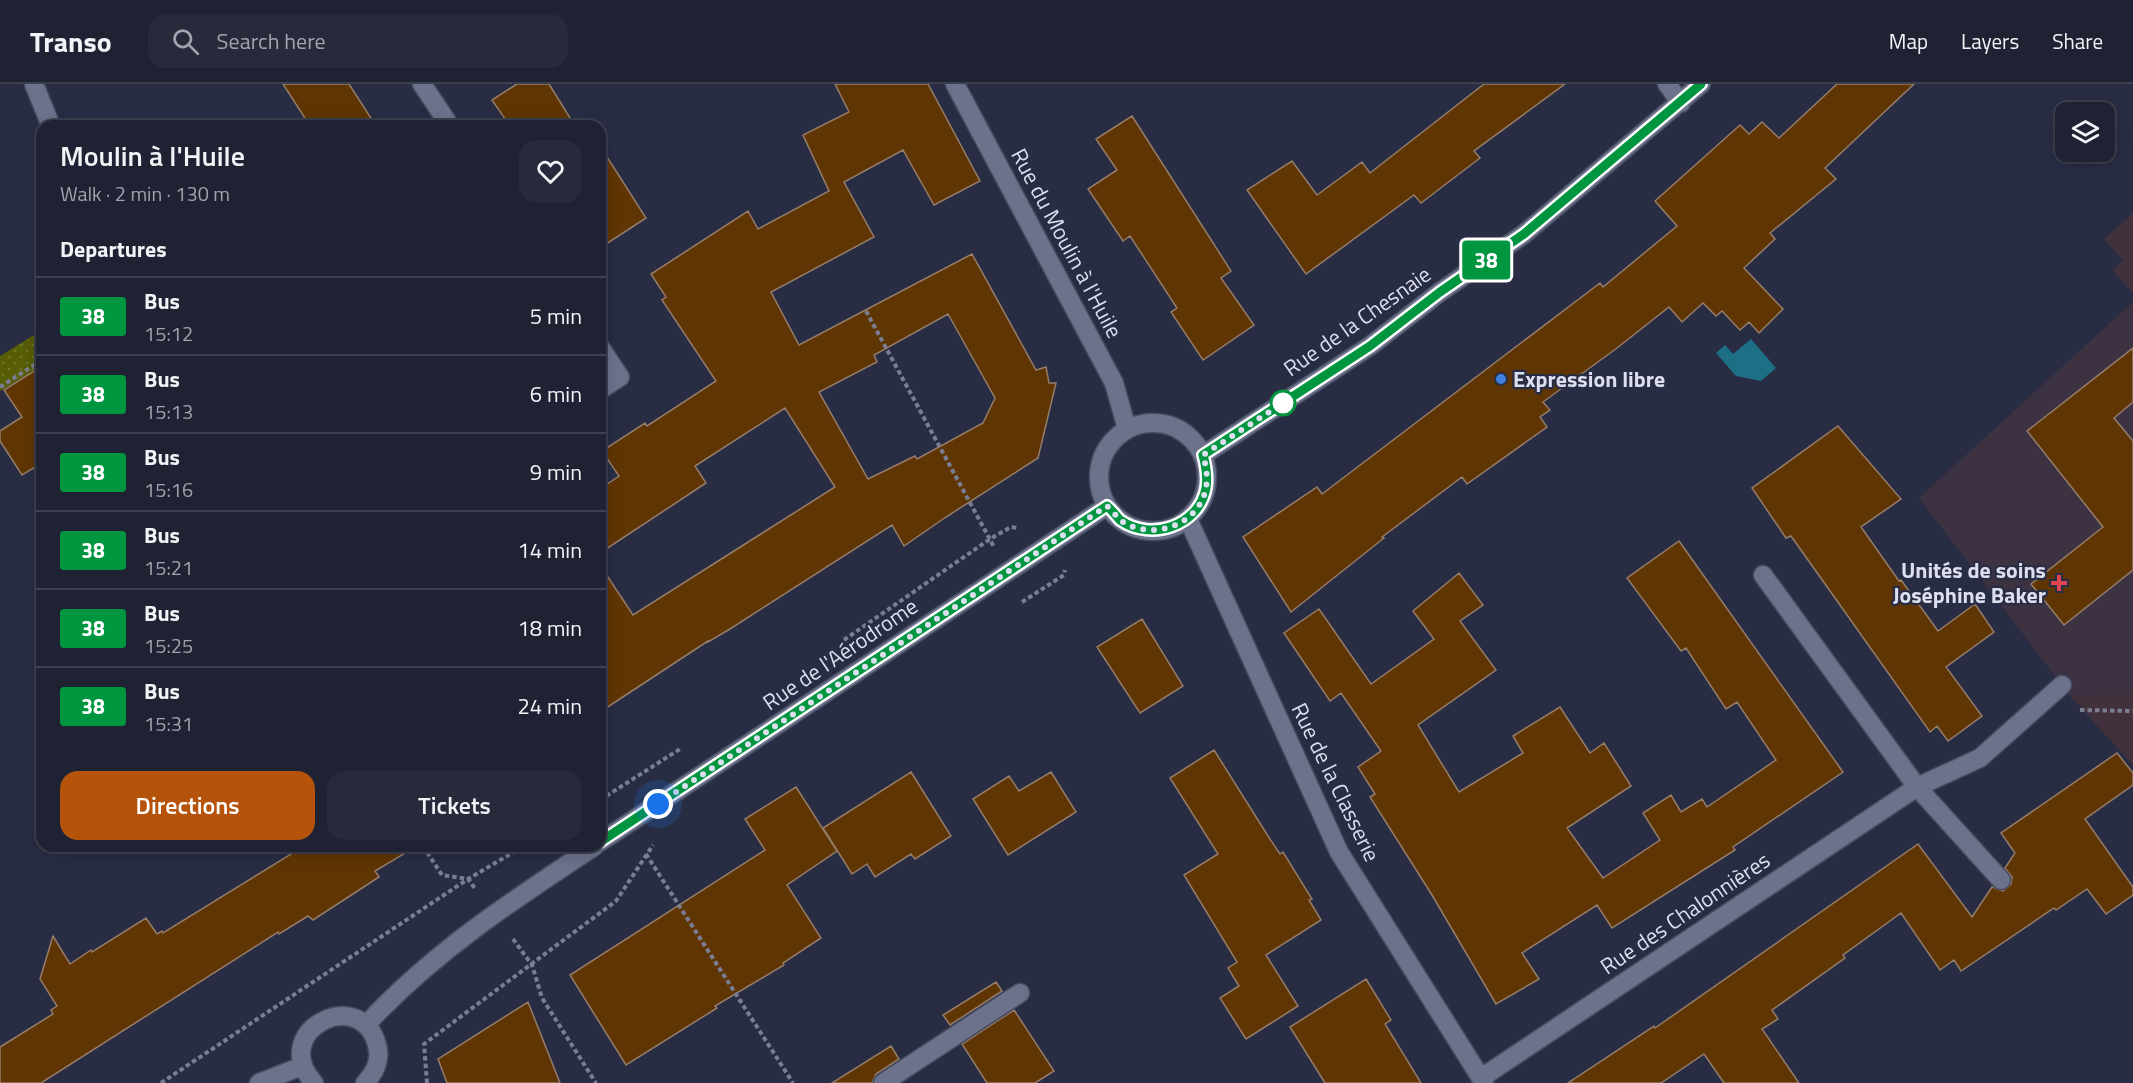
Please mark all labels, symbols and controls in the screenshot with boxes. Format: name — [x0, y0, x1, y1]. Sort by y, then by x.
search box — [148, 14, 568, 68]
text: Transo — [30, 20, 112, 63]
text: Search here — [217, 24, 326, 58]
icon: search — [169, 25, 202, 58]
text: Map — [1889, 25, 1928, 57]
text: Layers — [1961, 25, 2019, 57]
text: Share — [2052, 25, 2103, 57]
map controls — [2055, 102, 2115, 162]
button: layers — [2055, 102, 2115, 162]
text: Moulin à l'Huile — [60, 134, 245, 177]
button: heart — [519, 140, 582, 203]
street label: Rue du Moulin à l'Huile — [1003, 142, 1131, 344]
text: Walk · 2 min · 130 m — [60, 178, 230, 209]
text: Departures — [60, 232, 167, 266]
line badge: 38 — [1459, 240, 1513, 279]
text: 38 — [1474, 244, 1498, 276]
street label: Rue de la Chesnaie — [1276, 257, 1438, 385]
text: Bus — [144, 284, 180, 318]
text: 5 min — [530, 299, 582, 333]
text: 38 — [81, 300, 105, 332]
text: 15:12 — [144, 318, 193, 349]
text: Bus — [144, 362, 180, 396]
place label: Expression libre — [1513, 362, 1665, 396]
marker: Expression libre — [1494, 372, 1508, 386]
text: 6 min — [530, 377, 582, 411]
text: 38 — [81, 378, 105, 410]
unlabelled marker — [1270, 390, 1296, 416]
text: 15:13 — [144, 396, 193, 427]
text: Bus — [144, 440, 180, 474]
text: 9 min — [530, 455, 582, 489]
text: 38 — [81, 456, 105, 488]
text: 15:16 — [144, 474, 193, 505]
text: Bus — [144, 518, 180, 552]
text: 14 min — [517, 533, 582, 567]
text: 38 — [81, 534, 105, 566]
text: 15:21 — [144, 552, 193, 583]
place label: Unités de soins Joséphine Baker — [1893, 553, 2046, 612]
marker: Unités de soins Joséphine Baker — [2050, 574, 2068, 592]
street label: Rue de l'Aérodrome — [756, 589, 924, 719]
text: Bus — [144, 596, 180, 630]
text: 18 min — [517, 611, 582, 645]
text: 38 — [81, 612, 105, 644]
text: 15:25 — [144, 630, 193, 661]
text: Bus — [144, 674, 180, 708]
text: 24 min — [517, 689, 582, 723]
text: 38 — [81, 690, 105, 722]
street label: Rue de la Classerie — [1283, 697, 1389, 867]
text: 15:31 — [144, 708, 193, 739]
button: Directions — [60, 771, 315, 840]
button: Tickets — [327, 771, 582, 840]
your location — [643, 789, 673, 819]
street label: Rue des Chalonnières — [1593, 843, 1777, 983]

